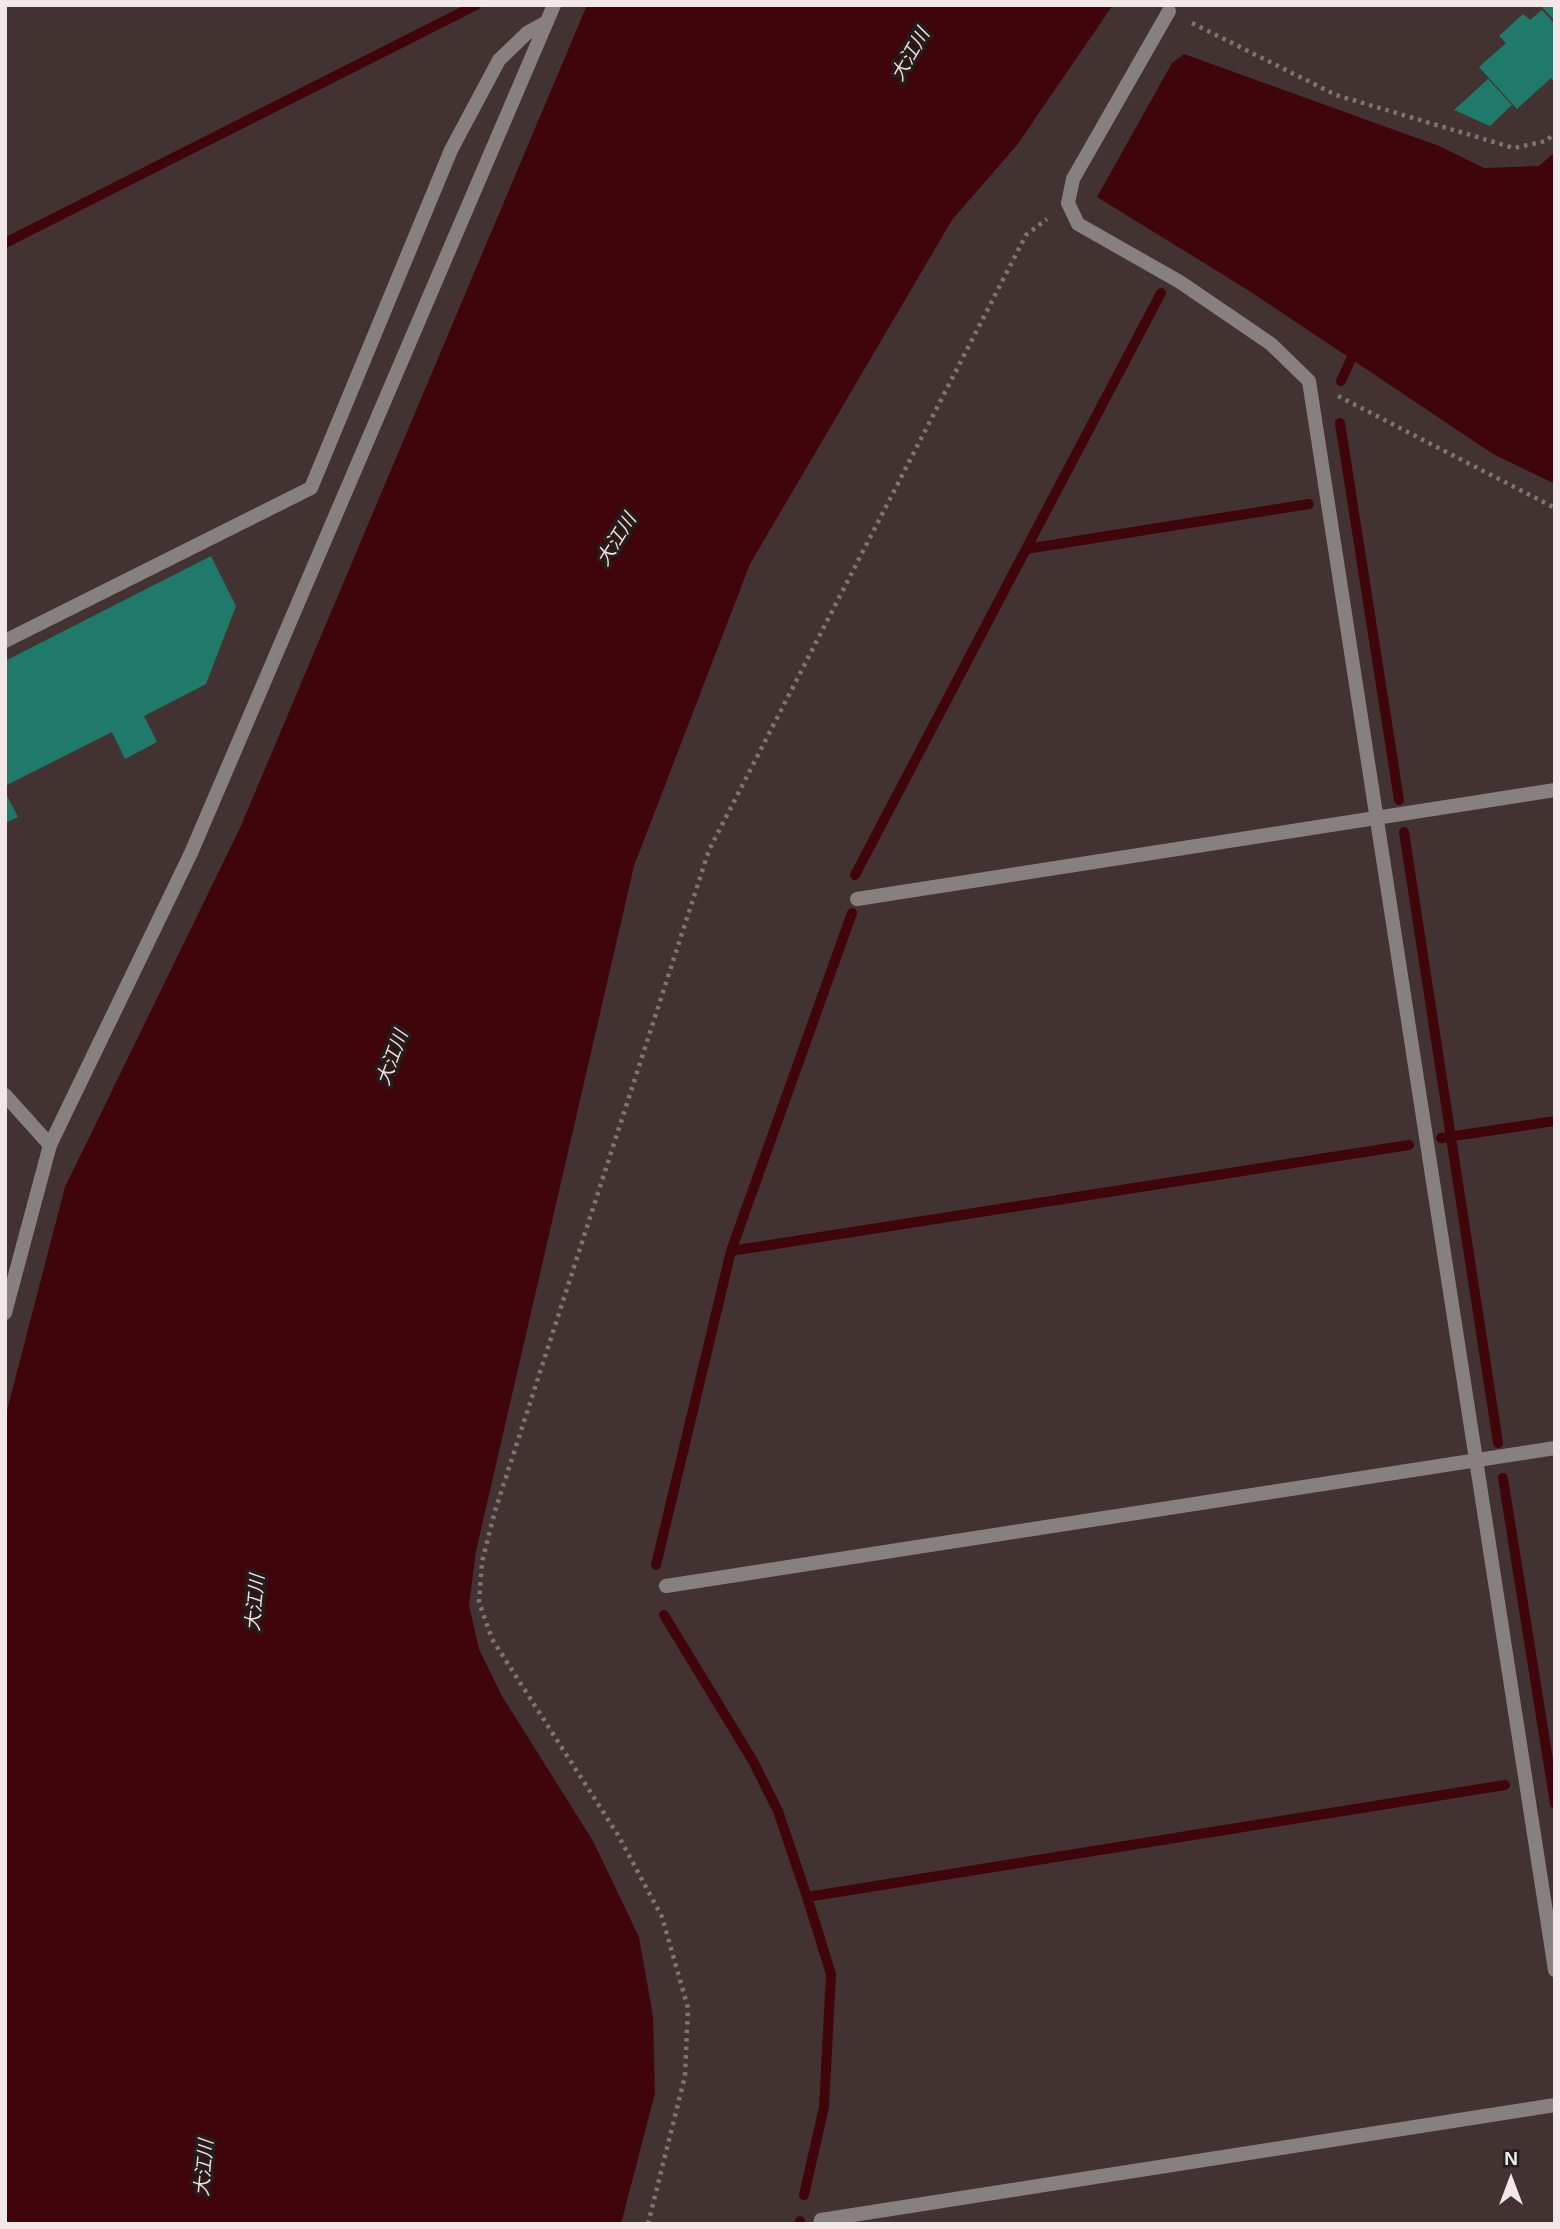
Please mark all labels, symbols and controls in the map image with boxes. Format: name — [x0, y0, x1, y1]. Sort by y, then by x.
water label: 大江川 — [887, 25, 935, 85]
water label: 大江川 — [592, 510, 642, 570]
water label: 大江川 — [373, 1027, 413, 1089]
water label: 大江川 — [242, 1574, 270, 1632]
water label: 大江川 — [191, 2139, 219, 2197]
north arrow — [1476, 2145, 1546, 2215]
text: N — [1504, 2148, 1518, 2169]

